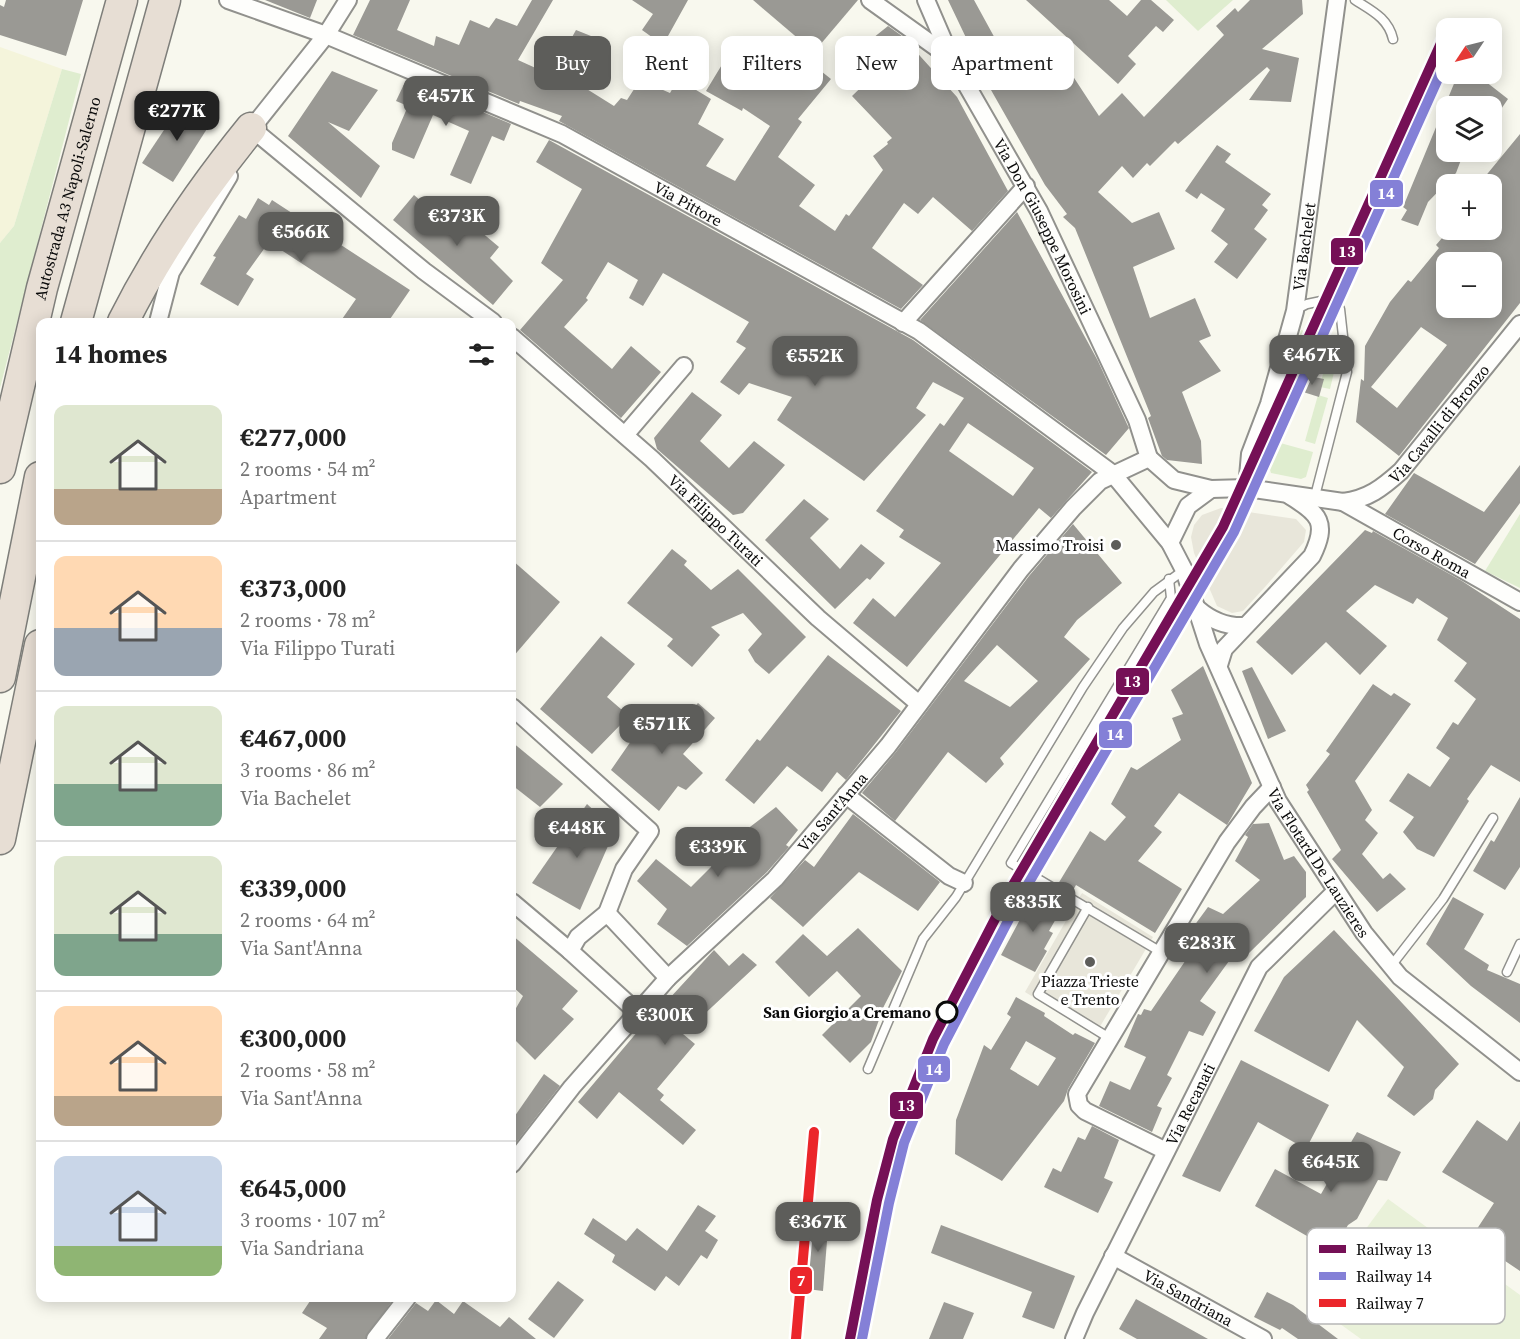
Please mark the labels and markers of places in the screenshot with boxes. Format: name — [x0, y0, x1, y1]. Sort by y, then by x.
pin: €457K — [404, 76, 488, 127]
pin: €277K — [135, 91, 219, 142]
pin: €373K — [415, 196, 499, 247]
pin: €566K — [259, 212, 343, 263]
pin: €467K — [1270, 335, 1354, 386]
pin: €552K — [773, 336, 857, 387]
place label: Massimo Troisi — [995, 534, 1104, 556]
marker: Massimo Troisi — [1109, 538, 1123, 552]
pin: €571K — [620, 704, 704, 755]
pin: €448K — [535, 808, 619, 859]
pin: €339K — [676, 827, 760, 878]
pin: €835K — [991, 882, 1075, 933]
pin: €283K — [1165, 923, 1249, 974]
marker: Piazza Trieste e Trento — [1083, 955, 1097, 969]
place label: Piazza Trieste e Trento — [1041, 970, 1139, 1010]
pin: €300K — [623, 995, 707, 1046]
place label: San Giorgio a Cremano — [763, 1001, 931, 1023]
marker: San Giorgio a Cremano — [936, 1001, 958, 1023]
pin: €645K — [1289, 1142, 1373, 1193]
pin: €367K — [776, 1202, 860, 1253]

